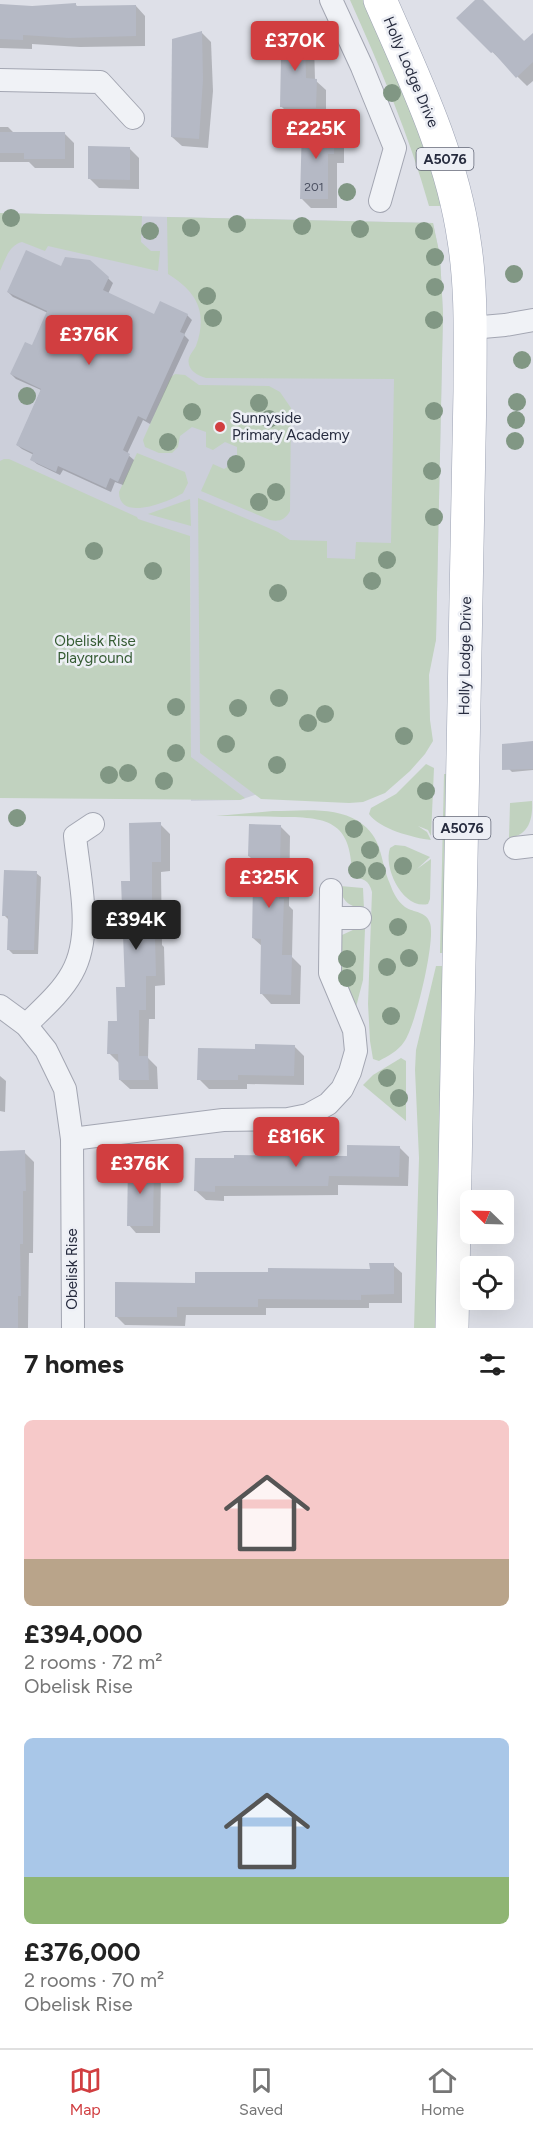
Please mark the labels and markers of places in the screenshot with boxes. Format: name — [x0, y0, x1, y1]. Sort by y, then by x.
pin: £370K — [253, 21, 337, 72]
pin: £225K — [274, 109, 358, 160]
pin: £376K — [47, 315, 131, 366]
place label: Sunnyside Primary Academy — [232, 409, 350, 444]
marker: Sunnyside Primary Academy — [213, 420, 227, 434]
pin: £325K — [227, 858, 311, 909]
pin: £394K — [94, 900, 178, 951]
pin: £816K — [254, 1117, 338, 1168]
pin: £376K — [98, 1144, 182, 1195]

